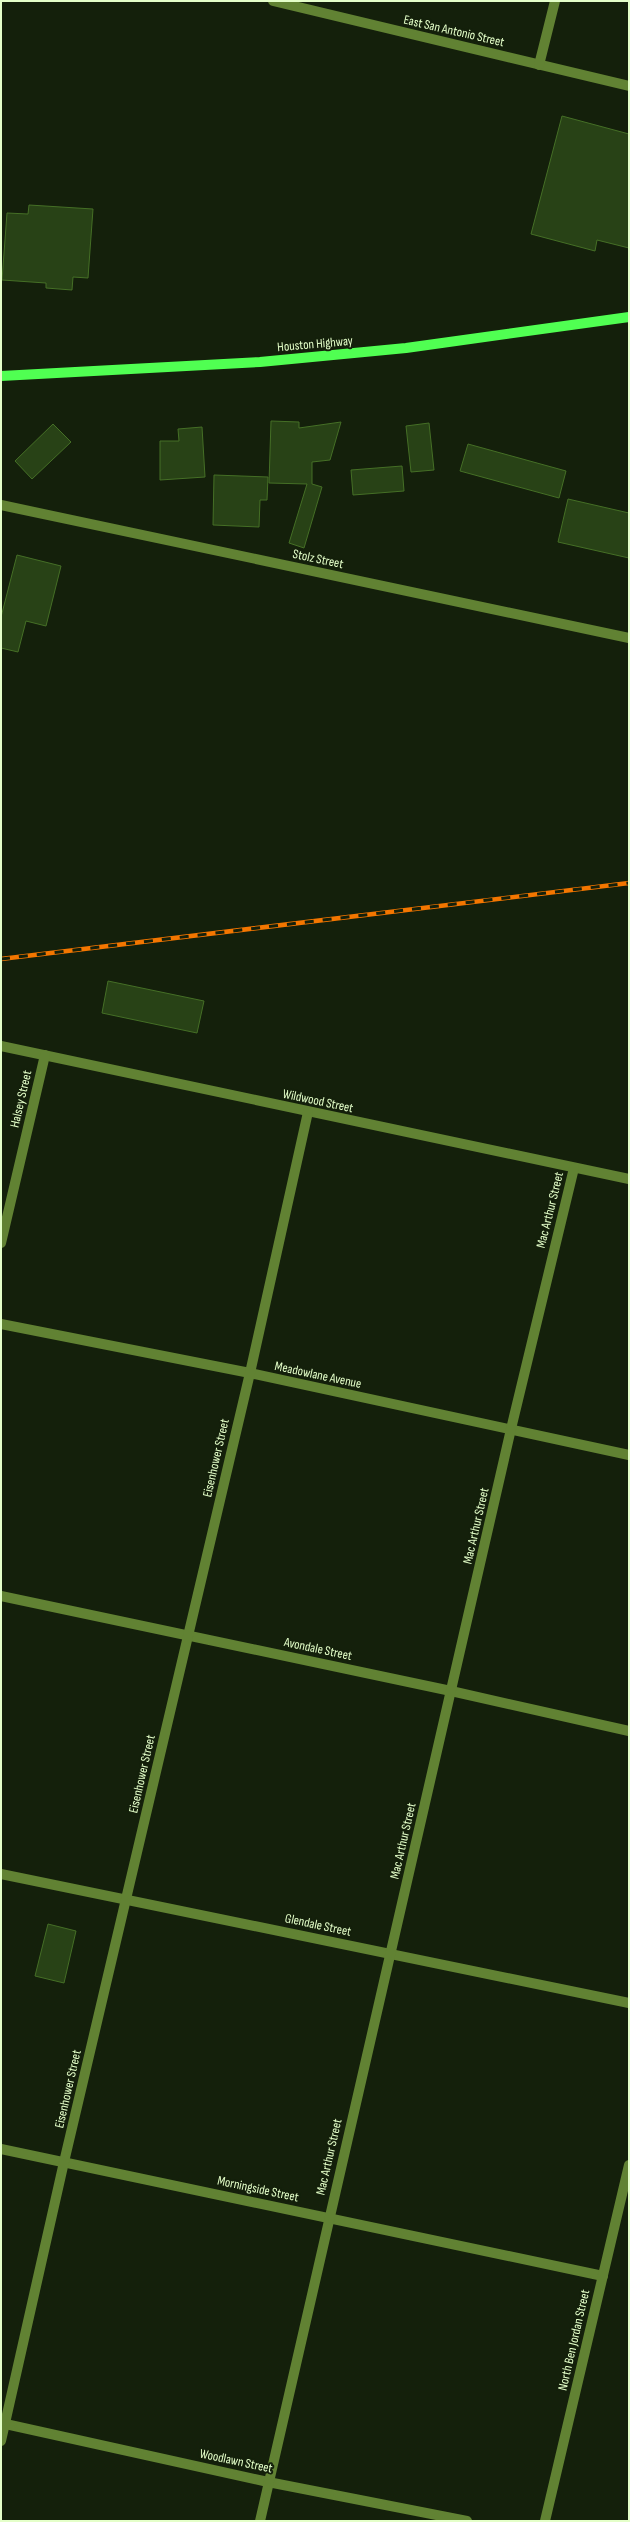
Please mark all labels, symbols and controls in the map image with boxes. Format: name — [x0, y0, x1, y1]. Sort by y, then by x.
street label: East San Antonio Street — [402, 12, 506, 50]
street label: Houston Highway — [277, 333, 353, 355]
street label: Stolz Street — [291, 546, 345, 572]
street label: Halsey Street — [7, 1069, 35, 1129]
street label: Wildwood Street — [281, 1086, 355, 1116]
street label: Mac Arthur Street — [533, 1170, 567, 1250]
street label: Meadowlane Avenue — [273, 1358, 363, 1392]
street label: Eisenhower Street — [199, 1417, 233, 1499]
street label: Mac Arthur Street — [459, 1486, 493, 1566]
street label: Avondale Street — [282, 1634, 353, 1664]
street label: Eisenhower Street — [125, 1733, 159, 1815]
street label: Mac Arthur Street — [386, 1801, 420, 1881]
street label: Glendale Street — [283, 1910, 353, 1940]
street label: Eisenhower Street — [51, 2048, 85, 2130]
street label: Mac Arthur Street — [312, 2117, 346, 2197]
street label: Morningside Street — [216, 2173, 300, 2205]
street label: North Ben Jordan Street — [555, 2288, 593, 2392]
street label: Woodlawn Street — [198, 2445, 274, 2477]

